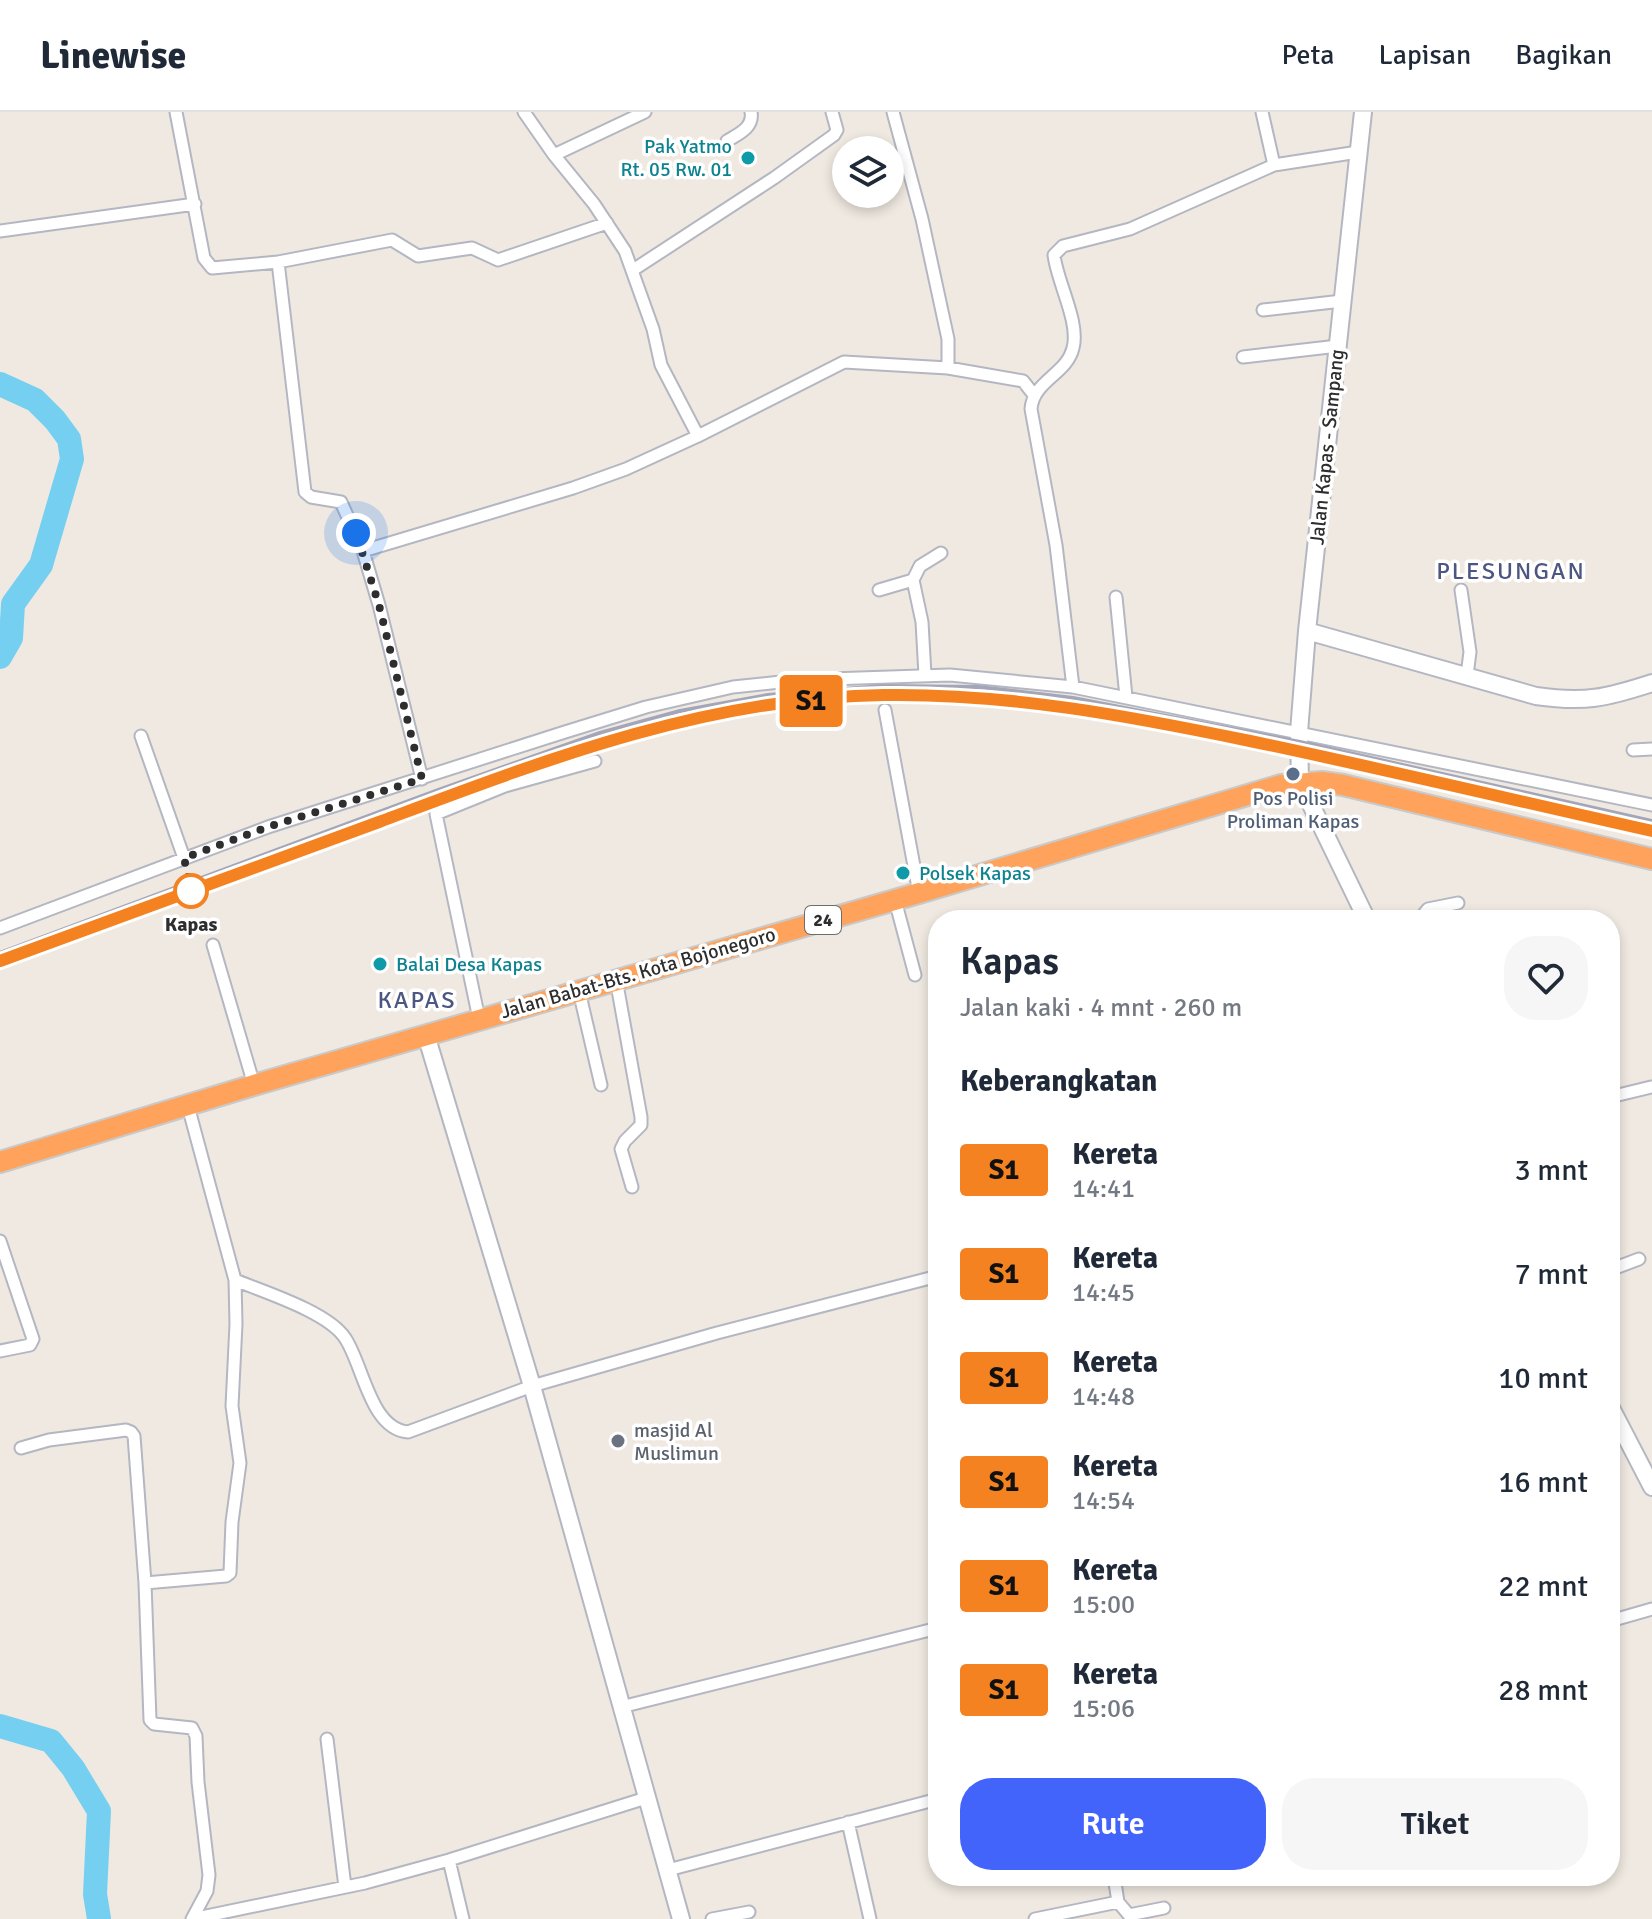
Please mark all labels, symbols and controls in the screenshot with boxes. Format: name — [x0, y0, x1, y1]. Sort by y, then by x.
text: Linewise — [40, 32, 187, 79]
text: Peta — [1281, 38, 1335, 72]
text: Lapisan — [1379, 38, 1471, 72]
text: Bagikan — [1515, 38, 1612, 72]
place label: Pak Yatmo Rt. 05 Rw. 01 — [620, 134, 732, 182]
map controls — [832, 136, 904, 208]
button: layers — [832, 136, 904, 208]
marker: Pak Yatmo Rt. 05 Rw. 01 — [739, 149, 757, 167]
street label: Jalan Kapas - Sampang — [1304, 348, 1350, 546]
your location — [336, 513, 376, 553]
district label: PLESUNGAN — [1436, 556, 1586, 586]
line badge: S1 — [775, 675, 847, 727]
text: S1 — [796, 684, 826, 718]
marker: Pos Polisi Proliman Kapas — [1284, 765, 1302, 783]
place label: Pos Polisi Proliman Kapas — [1227, 786, 1360, 834]
place label: Polsek Kapas — [919, 861, 1031, 886]
marker: Polsek Kapas — [894, 864, 912, 882]
marker: Kapas — [174, 874, 208, 908]
road number: 24 — [805, 906, 841, 934]
place label: Kapas — [165, 912, 217, 937]
street label: Jalan Babat-Bts. Kota Bojonegoro — [498, 922, 778, 1024]
button: heart — [1504, 936, 1588, 1020]
text: Kapas — [960, 938, 1059, 985]
place label: Balai Desa Kapas — [396, 952, 542, 977]
marker: Balai Desa Kapas — [371, 955, 389, 973]
district label: KAPAS — [377, 985, 457, 1015]
text: Jalan kaki · 4 mnt · 260 m — [960, 992, 1242, 1024]
text: Keberangkatan — [960, 1063, 1158, 1100]
text: Kereta — [1072, 1136, 1158, 1173]
text: 3 mnt — [1514, 1152, 1588, 1189]
text: S1 — [989, 1153, 1019, 1187]
text: 14:41 — [1072, 1173, 1135, 1205]
text: Kereta — [1072, 1240, 1158, 1277]
text: 7 mnt — [1514, 1256, 1588, 1293]
text: S1 — [989, 1257, 1019, 1291]
text: 14:45 — [1072, 1277, 1135, 1309]
text: Kereta — [1072, 1344, 1158, 1381]
text: 10 mnt — [1498, 1360, 1588, 1397]
text: S1 — [989, 1361, 1019, 1395]
text: 14:48 — [1072, 1381, 1135, 1413]
place label: masjid Al Muslimun — [634, 1418, 719, 1466]
marker: masjid Al Muslimun — [609, 1432, 627, 1450]
text: Kereta — [1072, 1448, 1158, 1485]
text: 16 mnt — [1498, 1464, 1588, 1501]
text: S1 — [989, 1465, 1019, 1499]
text: 14:54 — [1072, 1485, 1135, 1517]
text: Kereta — [1072, 1552, 1158, 1589]
text: 22 mnt — [1498, 1568, 1588, 1605]
text: S1 — [989, 1569, 1019, 1603]
text: 15:00 — [1072, 1589, 1135, 1621]
text: Kereta — [1072, 1656, 1158, 1693]
text: 28 mnt — [1498, 1672, 1588, 1709]
text: S1 — [989, 1673, 1019, 1707]
text: 15:06 — [1072, 1693, 1135, 1725]
button: Rute — [960, 1778, 1266, 1870]
button: Tiket — [1282, 1778, 1588, 1870]

